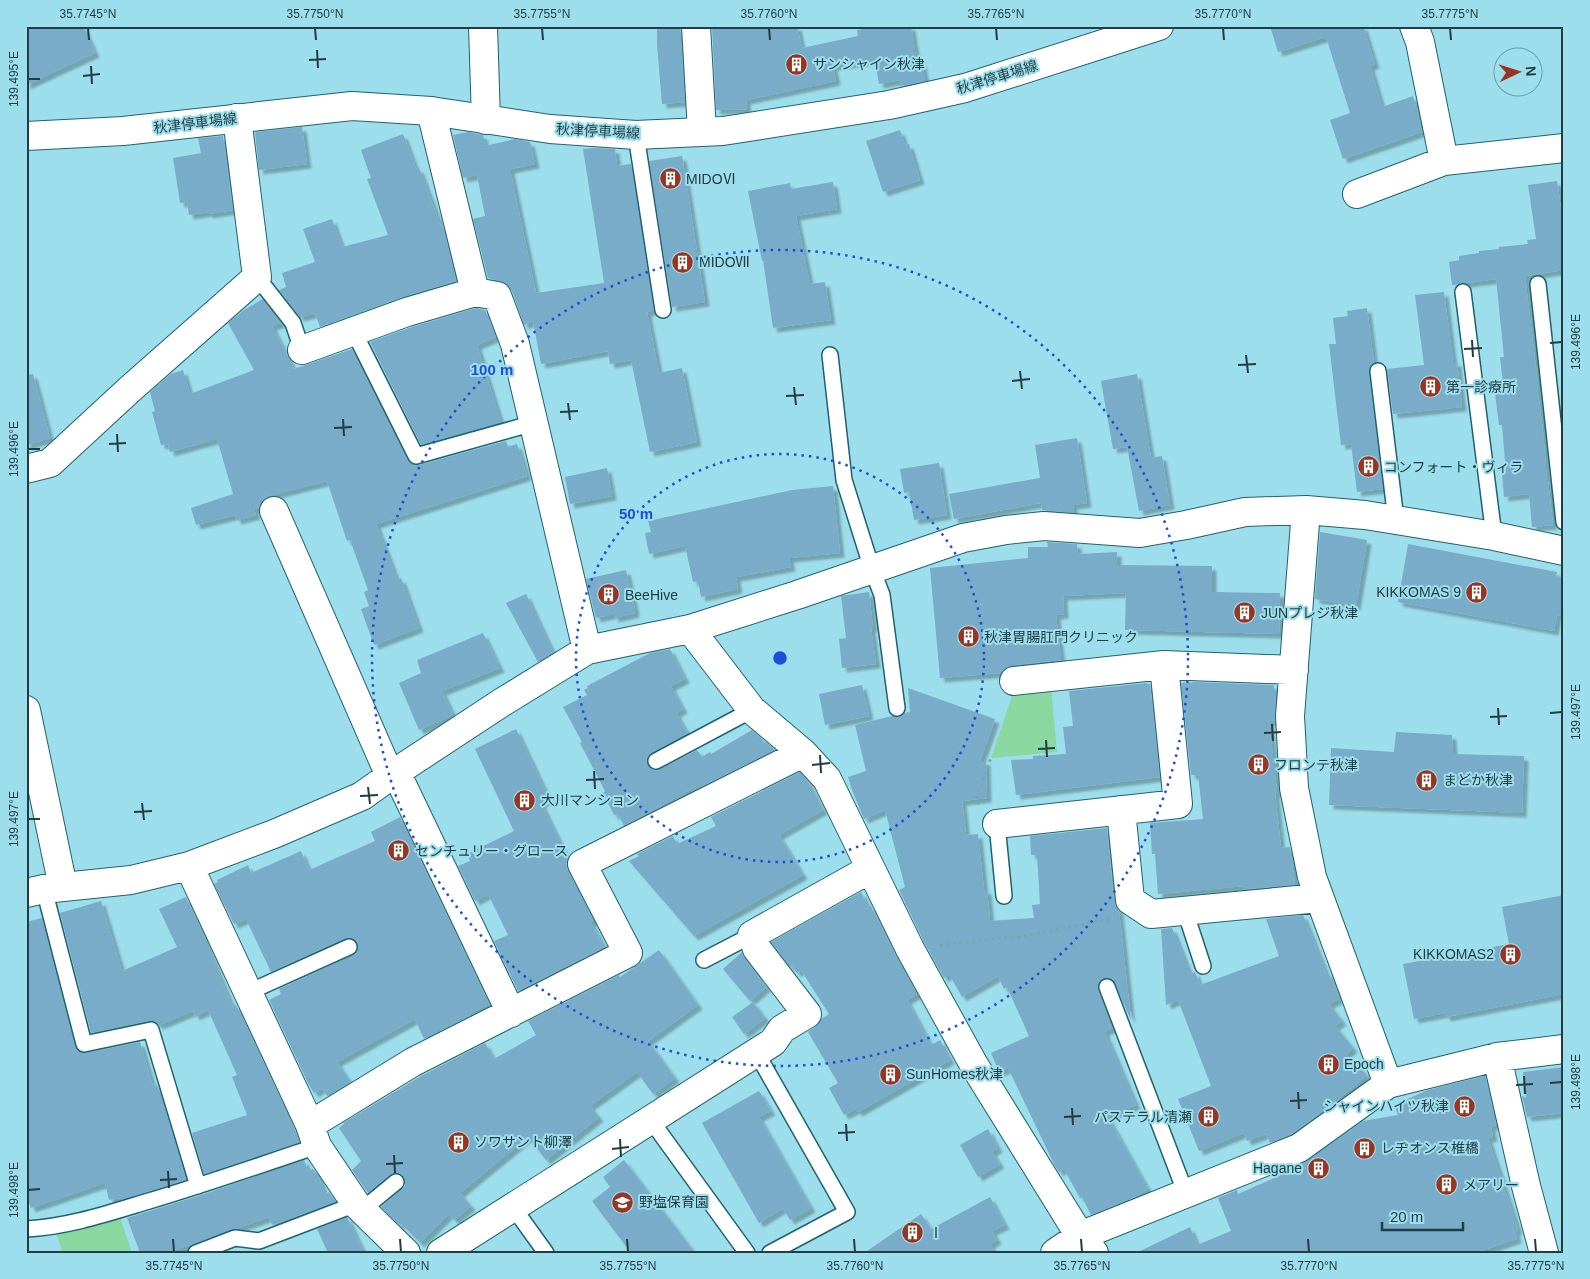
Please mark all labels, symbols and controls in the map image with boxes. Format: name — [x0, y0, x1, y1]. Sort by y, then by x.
text: 35.7745°N — [60, 7, 116, 21]
text: 35.7750°N — [287, 7, 343, 21]
text: 35.7755°N — [514, 7, 570, 21]
text: 35.7760°N — [741, 7, 797, 21]
text: 35.7765°N — [968, 7, 1024, 21]
text: 35.7770°N — [1195, 7, 1251, 21]
text: 35.7775°N — [1422, 7, 1478, 21]
north arrow — [1492, 48, 1542, 98]
text: 139.495°E — [7, 51, 21, 107]
building icon: サンシャイン秋津 — [785, 52, 809, 76]
place label: サンシャイン秋津 — [813, 56, 925, 72]
street label: 秋津停車場線 — [954, 57, 1040, 97]
text: N — [1523, 65, 1539, 77]
street label: 秋津停車場線 — [152, 110, 238, 136]
street label: 秋津停車場線 — [556, 121, 640, 141]
building icon: MIDOⅥ — [658, 167, 682, 191]
place label: MIDOⅥ — [686, 171, 737, 187]
building icon: MIDOⅦ — [671, 250, 695, 274]
place label: MIDOⅦ — [699, 254, 750, 270]
text: 139.496°E — [1569, 314, 1583, 370]
text: 100 m — [471, 361, 513, 378]
building icon: 第一診療所 — [1418, 375, 1442, 399]
place label: 第一診療所 — [1446, 379, 1516, 395]
text: 139.496°E — [7, 421, 21, 477]
building icon: コンフォート・ヴィラ — [1356, 455, 1380, 479]
place label: コンフォート・ヴィラ — [1384, 459, 1524, 475]
text: 50 m — [619, 505, 653, 522]
building icon: KIKKOMAS 9 — [1465, 580, 1489, 604]
building icon: BeeHive — [597, 583, 621, 607]
place label: KIKKOMAS 9 — [1376, 584, 1461, 600]
place label: BeeHive — [625, 587, 678, 603]
building icon: JUNプレジ秋津 — [1233, 601, 1257, 625]
place label: JUNプレジ秋津 — [1261, 605, 1358, 621]
building icon: 秋津胃腸肛門クリニック — [956, 625, 980, 649]
place label: 秋津胃腸肛門クリニック — [984, 629, 1138, 645]
centre of rings — [771, 649, 789, 667]
text: 139.497°E — [1569, 684, 1583, 740]
building icon: フロンテ秋津 — [1246, 753, 1270, 777]
place label: フロンテ秋津 — [1274, 757, 1358, 773]
building icon: まどか秋津 — [1415, 768, 1439, 792]
place label: まどか秋津 — [1443, 772, 1513, 788]
building icon: 大川マンション — [513, 788, 537, 812]
text: 139.497°E — [7, 791, 21, 847]
place label: 大川マンション — [541, 792, 639, 808]
building icon: センチュリー・グロース — [387, 839, 411, 863]
place label: センチュリー・グロース — [415, 843, 568, 859]
building icon: KIKKOMAS2 — [1498, 942, 1522, 966]
place label: KIKKOMAS2 — [1413, 946, 1494, 962]
building icon: Epoch — [1316, 1052, 1340, 1076]
text: 139.498°E — [1569, 1054, 1583, 1110]
place label: Epoch — [1344, 1056, 1384, 1072]
building icon: SunHomes秋津 — [878, 1062, 902, 1086]
place label: SunHomes秋津 — [906, 1066, 1003, 1082]
building icon: シャインハイツ秋津 — [1453, 1094, 1477, 1118]
place label: シャインハイツ秋津 — [1323, 1098, 1449, 1114]
building icon: パステラル清瀬 — [1196, 1105, 1220, 1129]
place label: パステラル清瀬 — [1094, 1109, 1192, 1125]
building icon: ソワサント柳澤 — [446, 1130, 470, 1154]
place label: ソワサント柳澤 — [474, 1134, 572, 1150]
building icon: レヂオンス椎橋 — [1353, 1136, 1377, 1160]
place label: レヂオンス椎橋 — [1381, 1140, 1479, 1156]
building icon: Hagane — [1306, 1156, 1330, 1180]
place label: Hagane — [1253, 1160, 1302, 1176]
text: 139.498°E — [7, 1162, 21, 1218]
building icon: メアリー — [1435, 1173, 1459, 1197]
place label: メアリー — [1463, 1177, 1519, 1193]
school or university icon: 野塩保育園 — [611, 1190, 635, 1214]
place label: 野塩保育園 — [639, 1194, 709, 1210]
scale bar — [1382, 1199, 1464, 1231]
text: 20 m — [1390, 1208, 1423, 1225]
building icon: Ⅰ — [901, 1221, 925, 1245]
place label: Ⅰ — [929, 1225, 943, 1241]
text: 35.7745°N — [146, 1259, 202, 1273]
text: 35.7750°N — [373, 1259, 429, 1273]
text: 35.7755°N — [600, 1259, 656, 1273]
text: 35.7760°N — [827, 1259, 883, 1273]
text: 35.7765°N — [1054, 1259, 1110, 1273]
text: 35.7770°N — [1281, 1259, 1337, 1273]
text: 35.7775°N — [1508, 1259, 1564, 1273]

